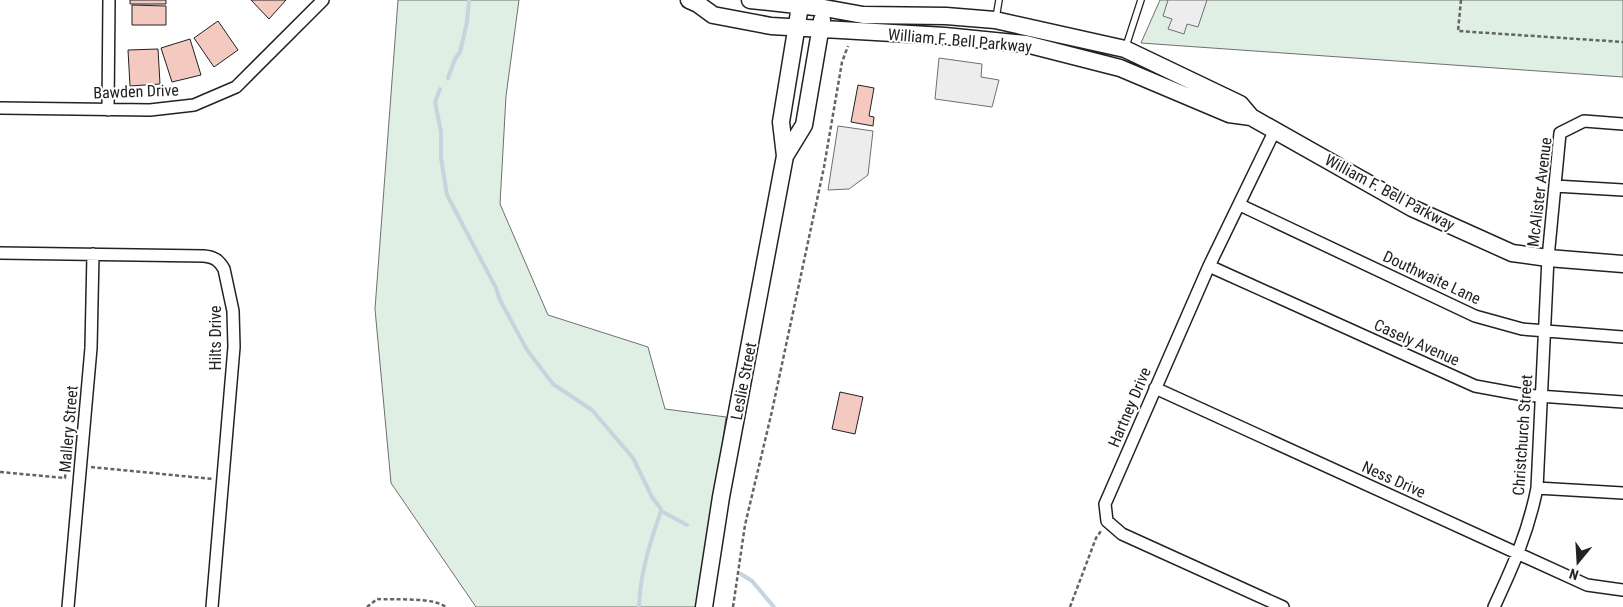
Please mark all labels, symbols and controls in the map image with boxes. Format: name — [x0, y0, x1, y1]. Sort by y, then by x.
street label: William F. Bell Parkway — [887, 25, 1033, 56]
street label: Bawden Drive — [93, 81, 179, 102]
street label: McAlister Avenue — [1523, 136, 1556, 248]
street label: William F. Bell Parkway — [1322, 150, 1458, 235]
street label: Douthwaite Lane — [1380, 247, 1484, 308]
street label: Hilts Drive — [206, 306, 225, 370]
street label: Casely Avenue — [1371, 315, 1463, 370]
street label: Leslie Street — [727, 341, 760, 421]
street label: Hartney Drive — [1104, 364, 1155, 450]
street label: Christchurch Street — [1509, 374, 1536, 496]
street label: Mallery Street — [55, 384, 82, 473]
street label: Ness Drive — [1359, 457, 1429, 502]
north arrow — [1553, 537, 1603, 587]
text: N — [1567, 565, 1581, 583]

